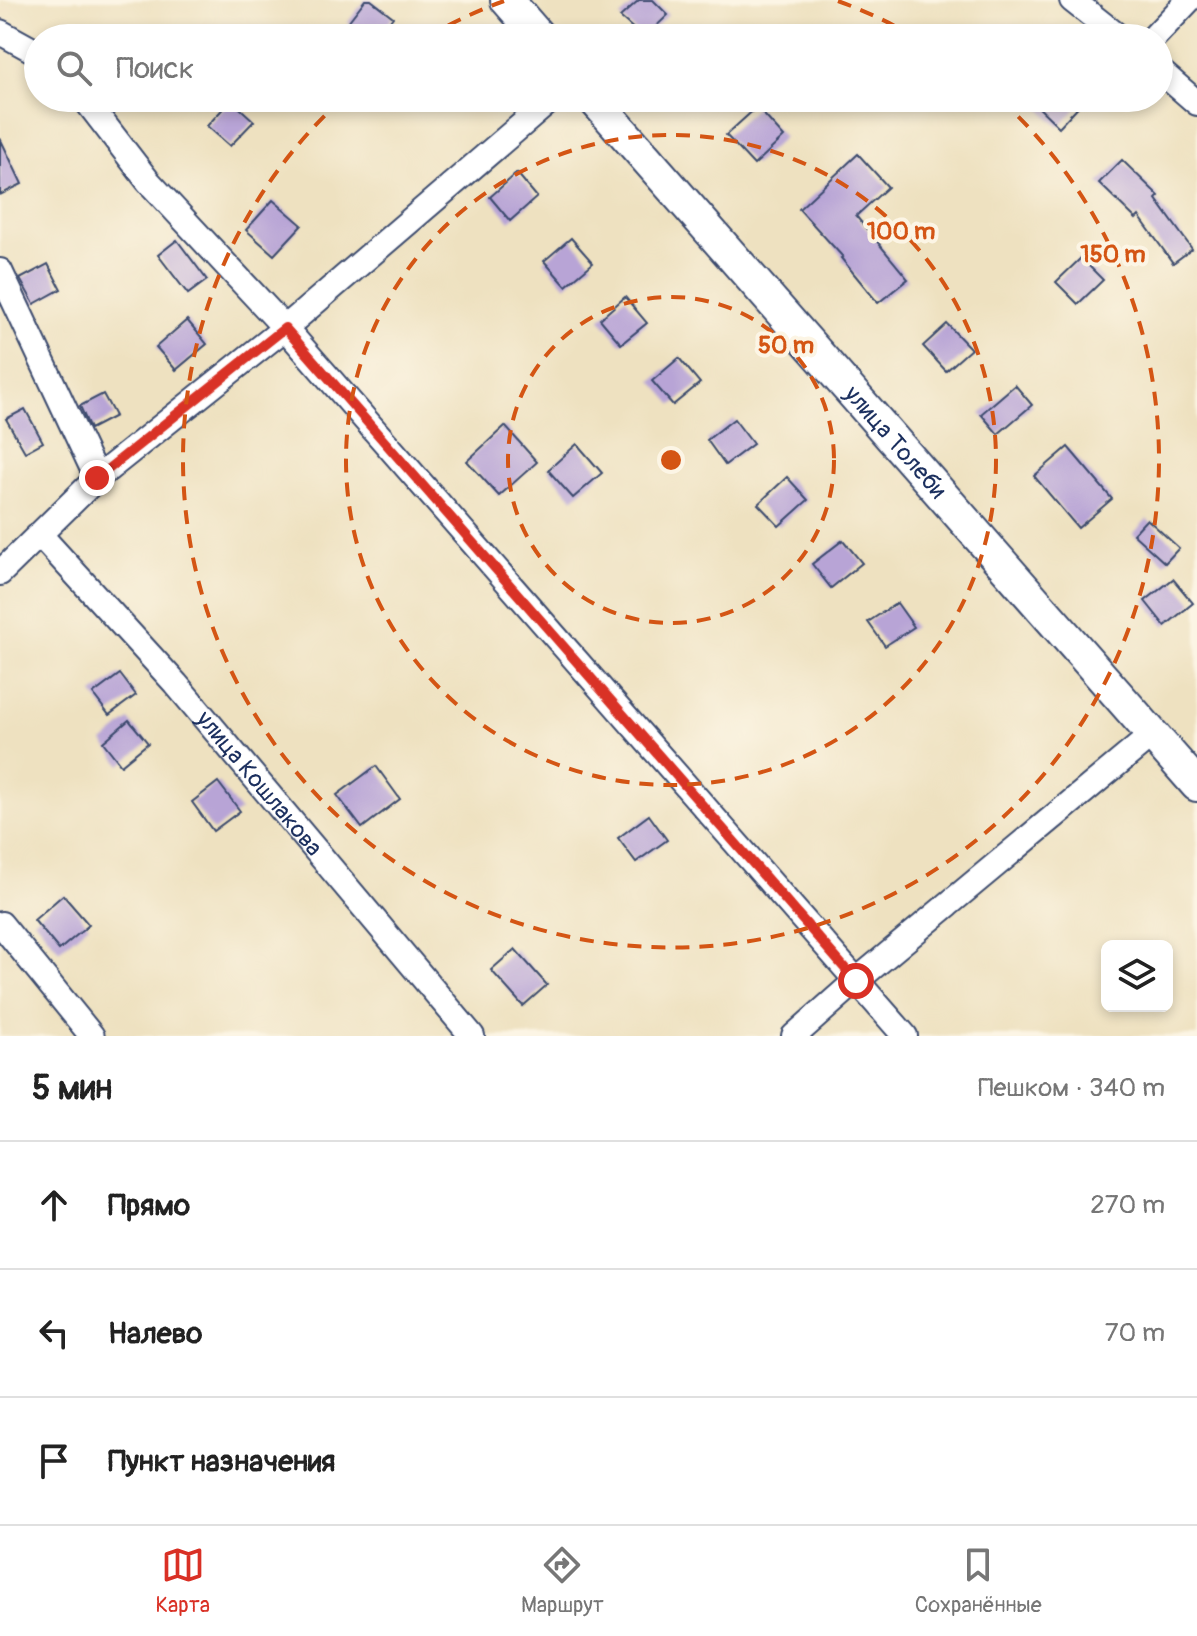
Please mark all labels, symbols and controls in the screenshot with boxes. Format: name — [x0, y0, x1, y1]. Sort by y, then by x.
search box — [24, 24, 1173, 112]
icon: search — [52, 46, 96, 90]
text: Поиск — [116, 50, 194, 87]
text: 100 m — [867, 217, 935, 246]
text: 150 m — [1080, 240, 1146, 269]
text: 50 m — [758, 331, 814, 360]
street label: улица Толеби — [837, 379, 952, 505]
centre of rings — [657, 446, 685, 474]
route end — [79, 460, 115, 496]
street label: улица Кошлакова — [189, 704, 328, 862]
map controls — [1101, 940, 1173, 1012]
button: layers — [1101, 940, 1173, 1012]
route start — [838, 963, 874, 999]
text: 5 мин — [32, 1067, 112, 1110]
text: Пешком · 340 m — [978, 1072, 1165, 1104]
icon: ahead — [32, 1183, 76, 1227]
text: Прямо — [108, 1187, 190, 1224]
text: 270 m — [1090, 1189, 1165, 1221]
icon: left — [32, 1311, 76, 1355]
text: Налево — [108, 1315, 202, 1352]
text: 70 m — [1105, 1317, 1165, 1349]
icon: arrive — [32, 1439, 76, 1483]
text: Пункт назначения — [108, 1443, 335, 1480]
tab: Карта — [155, 1543, 210, 1619]
tab: Маршрут — [521, 1543, 604, 1619]
tab: Сохранённые — [915, 1543, 1042, 1619]

